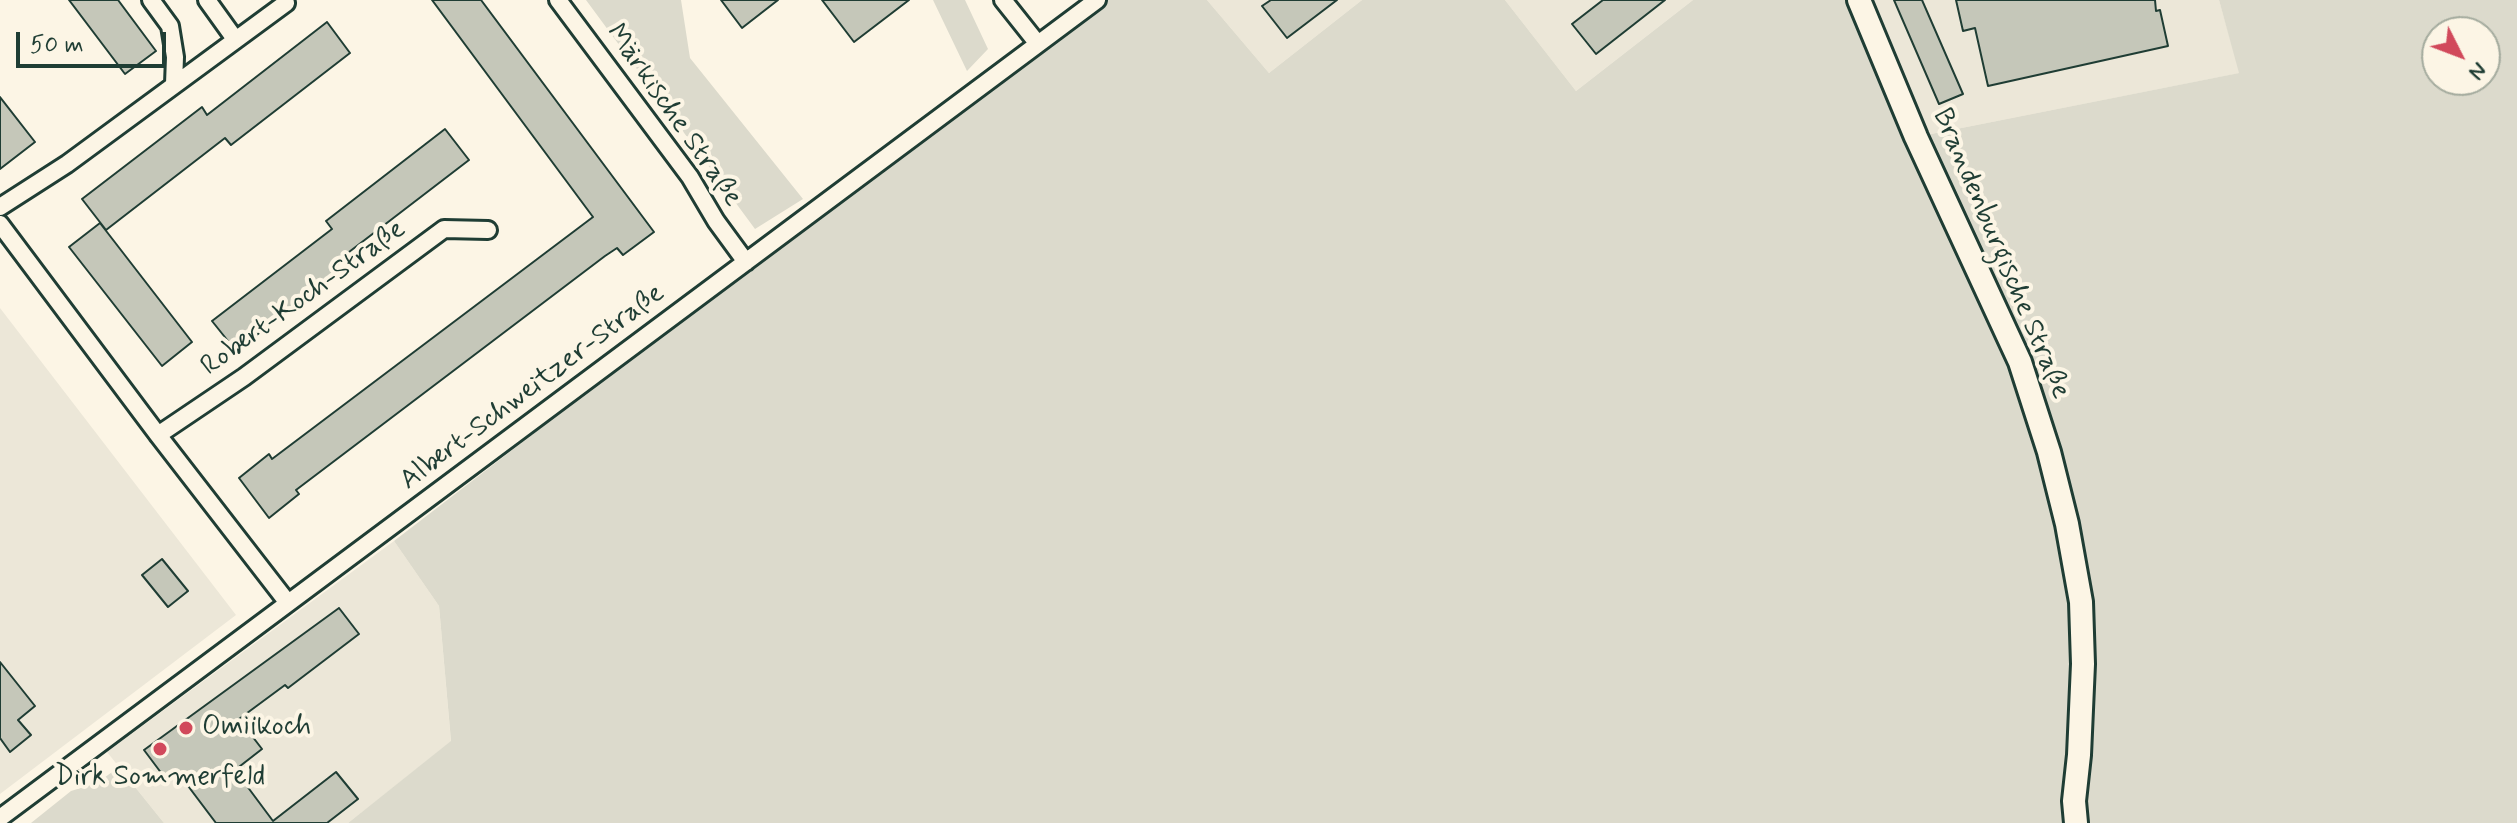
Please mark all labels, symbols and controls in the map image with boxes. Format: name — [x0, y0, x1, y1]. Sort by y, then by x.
scale bar — [20, 16, 170, 66]
north arrow — [2421, 16, 2501, 96]
street label: Märkische Straße — [597, 18, 749, 214]
text: 50 m — [30, 30, 84, 61]
text: N — [2462, 56, 2493, 86]
street label: Brandenburgische Straße — [1924, 104, 2076, 404]
street label: Robert-Koch-Straße — [195, 214, 413, 384]
street label: Albert-Schweitzer-Straße — [394, 278, 672, 498]
place label: Omiikoch — [202, 711, 311, 745]
marker: Omiikoch — [177, 719, 195, 737]
marker: Dirk Sommerfeld — [151, 740, 169, 758]
place label: Dirk Sommerfeld — [55, 761, 265, 795]

